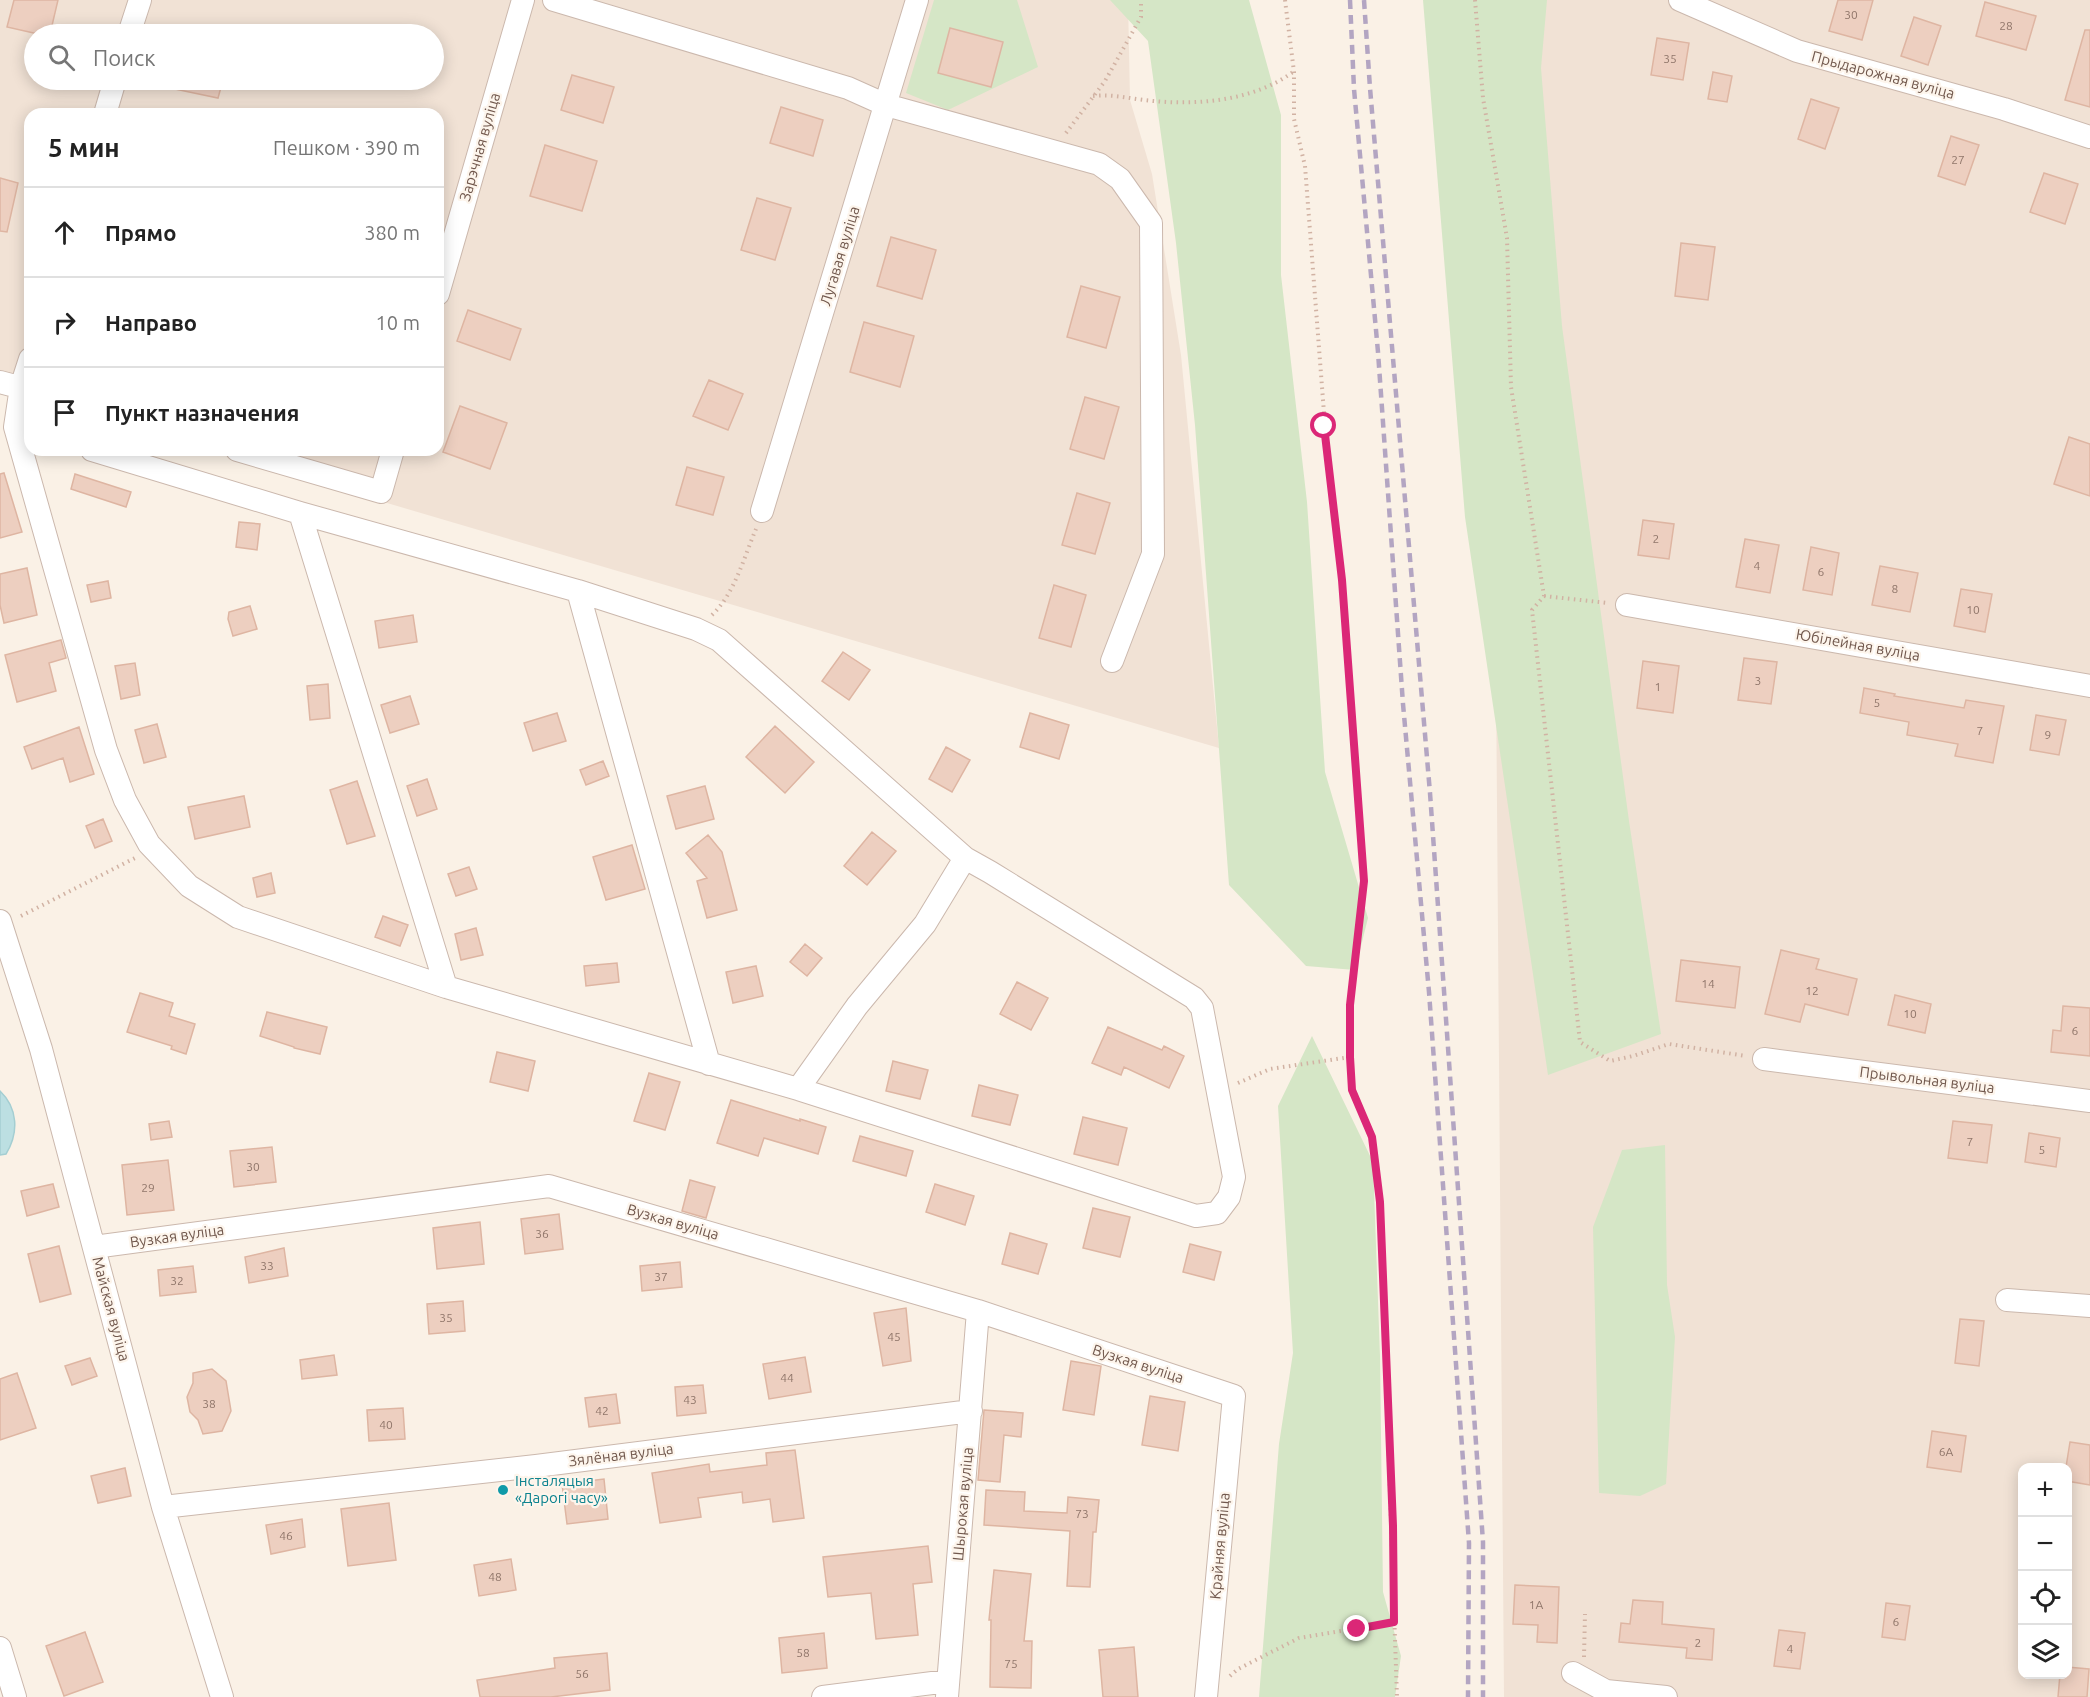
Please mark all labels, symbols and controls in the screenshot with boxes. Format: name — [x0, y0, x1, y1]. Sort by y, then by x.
house number: 30 — [1844, 8, 1858, 21]
house number: 28 — [1999, 19, 2013, 32]
search box — [24, 24, 444, 90]
icon: search — [45, 41, 78, 74]
text: Поиск — [93, 45, 156, 70]
street label: Прыдарожная вуліца — [1810, 47, 1956, 102]
house number: 35 — [1663, 52, 1677, 65]
street label: Зарэчная вуліца — [456, 91, 503, 203]
text: 5 мин — [48, 133, 120, 162]
text: Пешком · 390 m — [273, 136, 420, 159]
house number: 27 — [1951, 153, 1965, 166]
street label: Лугавая вуліца — [816, 204, 863, 308]
icon: ahead — [48, 216, 81, 249]
text: Прямо — [105, 220, 176, 245]
text: 380 m — [364, 221, 420, 244]
icon: right — [48, 306, 81, 339]
text: Направо — [105, 310, 197, 335]
text: 10 m — [376, 311, 420, 334]
icon: arrive — [48, 396, 81, 429]
text: Пункт назначения — [105, 400, 299, 425]
route start — [1310, 412, 1336, 438]
house number: 2 — [1653, 532, 1659, 545]
house number: 4 — [1754, 559, 1761, 572]
house number: 6 — [1818, 565, 1825, 578]
house number: 8 — [1892, 582, 1899, 595]
house number: 10 — [1966, 603, 1980, 616]
street label: Юбілейная вуліца — [1795, 625, 1921, 664]
house number: 3 — [1755, 674, 1761, 687]
house number: 1 — [1655, 680, 1661, 693]
house number: 5 — [1874, 696, 1880, 709]
house number: 7 — [1977, 724, 1983, 737]
house number: 9 — [2045, 728, 2051, 741]
house number: 14 — [1701, 977, 1715, 990]
house number: 12 — [1805, 984, 1819, 997]
house number: 10 — [1903, 1007, 1917, 1020]
house number: 6 — [2072, 1024, 2079, 1037]
street label: Прывольная вуліца — [1859, 1063, 1996, 1096]
house number: 7 — [1967, 1135, 1973, 1148]
house number: 5 — [2039, 1143, 2045, 1156]
house number: 30 — [246, 1160, 260, 1173]
house number: 29 — [141, 1181, 155, 1194]
street label: Вузкая вуліца — [625, 1200, 721, 1243]
street label: Вузкая вуліца — [129, 1220, 225, 1251]
house number: 36 — [535, 1227, 549, 1240]
street label: Майская вуліца — [89, 1255, 134, 1363]
house number: 33 — [260, 1259, 274, 1272]
house number: 37 — [654, 1270, 668, 1283]
house number: 32 — [170, 1274, 184, 1287]
house number: 35 — [439, 1311, 453, 1324]
house number: 45 — [887, 1330, 901, 1343]
street label: Вузкая вуліца — [1090, 1341, 1186, 1386]
house number: 44 — [780, 1371, 794, 1384]
house number: 43 — [683, 1393, 697, 1406]
house number: 38 — [202, 1397, 216, 1410]
house number: 42 — [595, 1404, 609, 1417]
house number: 40 — [379, 1418, 393, 1431]
street label: Зялёная вуліца — [567, 1440, 674, 1469]
house number: 6А — [1939, 1445, 1953, 1458]
street label: Шырокая вуліца — [949, 1446, 976, 1562]
map controls — [2018, 1463, 2072, 1679]
button: + — [2018, 1463, 2072, 1517]
place label: Інсталяцыя «Дарогі часу» — [515, 1472, 608, 1506]
marker: Інсталяцыя «Дарогі часу» — [496, 1483, 510, 1497]
street label: Крайняя вуліца — [1206, 1492, 1233, 1600]
house number: 73 — [1075, 1507, 1089, 1520]
button: − — [2018, 1517, 2072, 1571]
house number: 46 — [279, 1529, 293, 1542]
house number: 48 — [488, 1570, 502, 1583]
button: locate — [2018, 1571, 2072, 1625]
house number: 1А — [1529, 1598, 1543, 1611]
route end — [1343, 1615, 1369, 1641]
house number: 6 — [1893, 1615, 1900, 1628]
button: layers — [2018, 1625, 2072, 1679]
house number: 2 — [1695, 1636, 1701, 1649]
house number: 4 — [1787, 1642, 1794, 1655]
house number: 58 — [796, 1646, 810, 1659]
house number: 75 — [1004, 1657, 1018, 1670]
house number: 56 — [575, 1667, 589, 1680]

